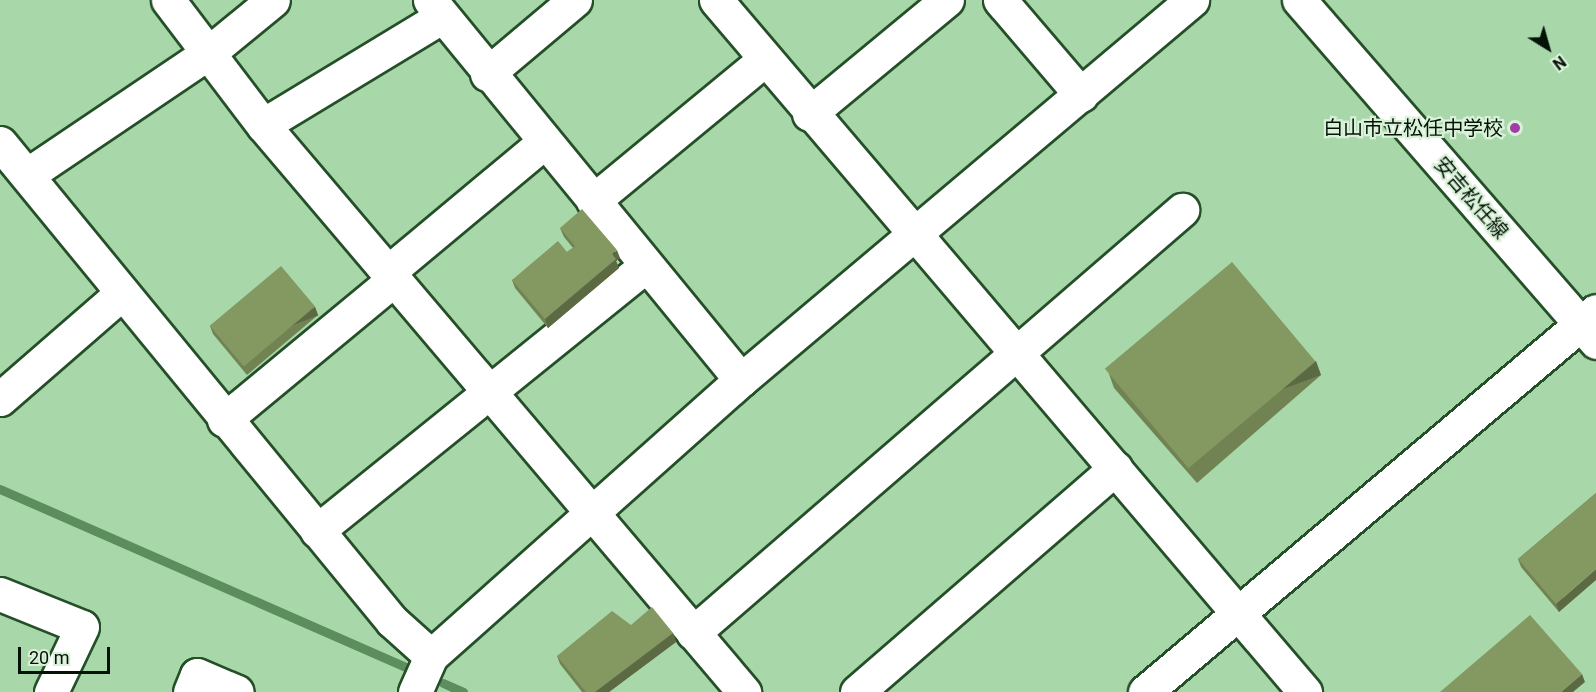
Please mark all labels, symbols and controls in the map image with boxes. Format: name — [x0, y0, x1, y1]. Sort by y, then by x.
north arrow — [1518, 18, 1578, 78]
text: N — [1549, 52, 1569, 74]
place label: 白山市立松任中学校 — [1323, 116, 1503, 140]
marker: 白山市立松任中学校 — [1508, 121, 1522, 135]
street label: 安吉松任線 — [1429, 152, 1513, 244]
scale bar — [21, 635, 112, 673]
text: 20 m — [29, 647, 69, 668]

